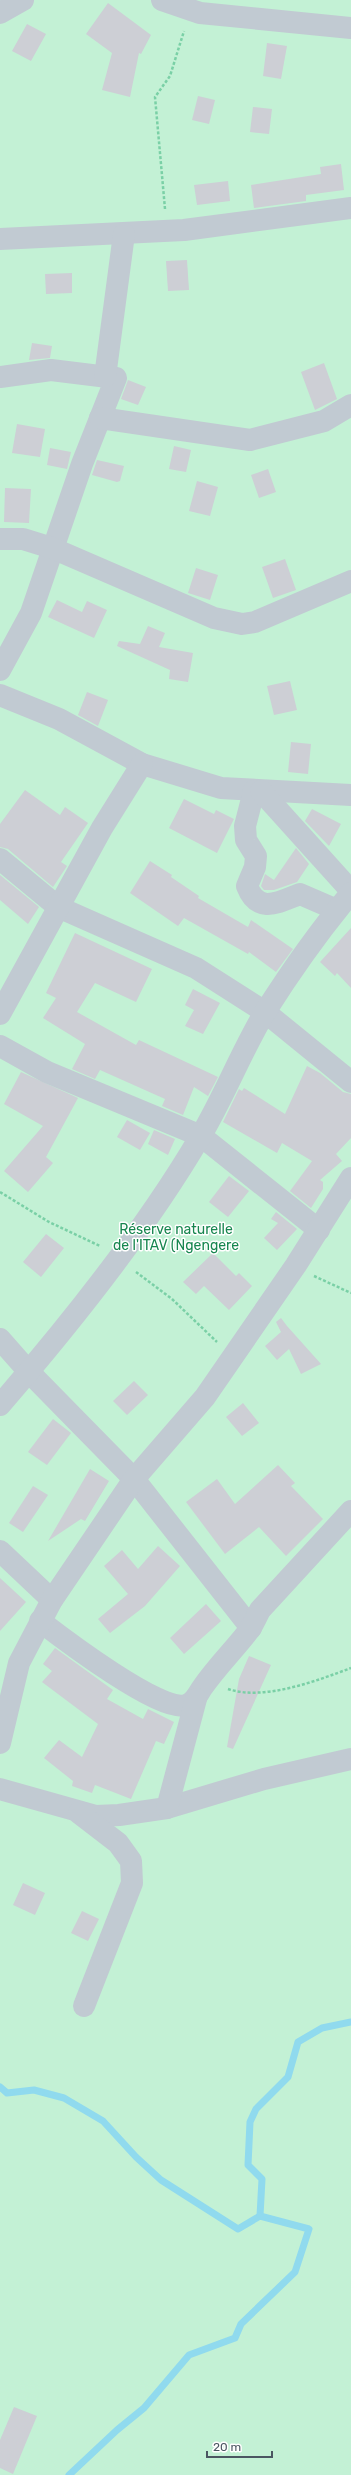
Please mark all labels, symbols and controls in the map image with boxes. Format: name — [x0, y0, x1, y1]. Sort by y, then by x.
park label: Réserve naturelle de l'ITAV (Ngengere — [113, 1221, 239, 1254]
scale bar — [207, 2433, 272, 2459]
text: 20 m — [213, 2440, 241, 2454]

